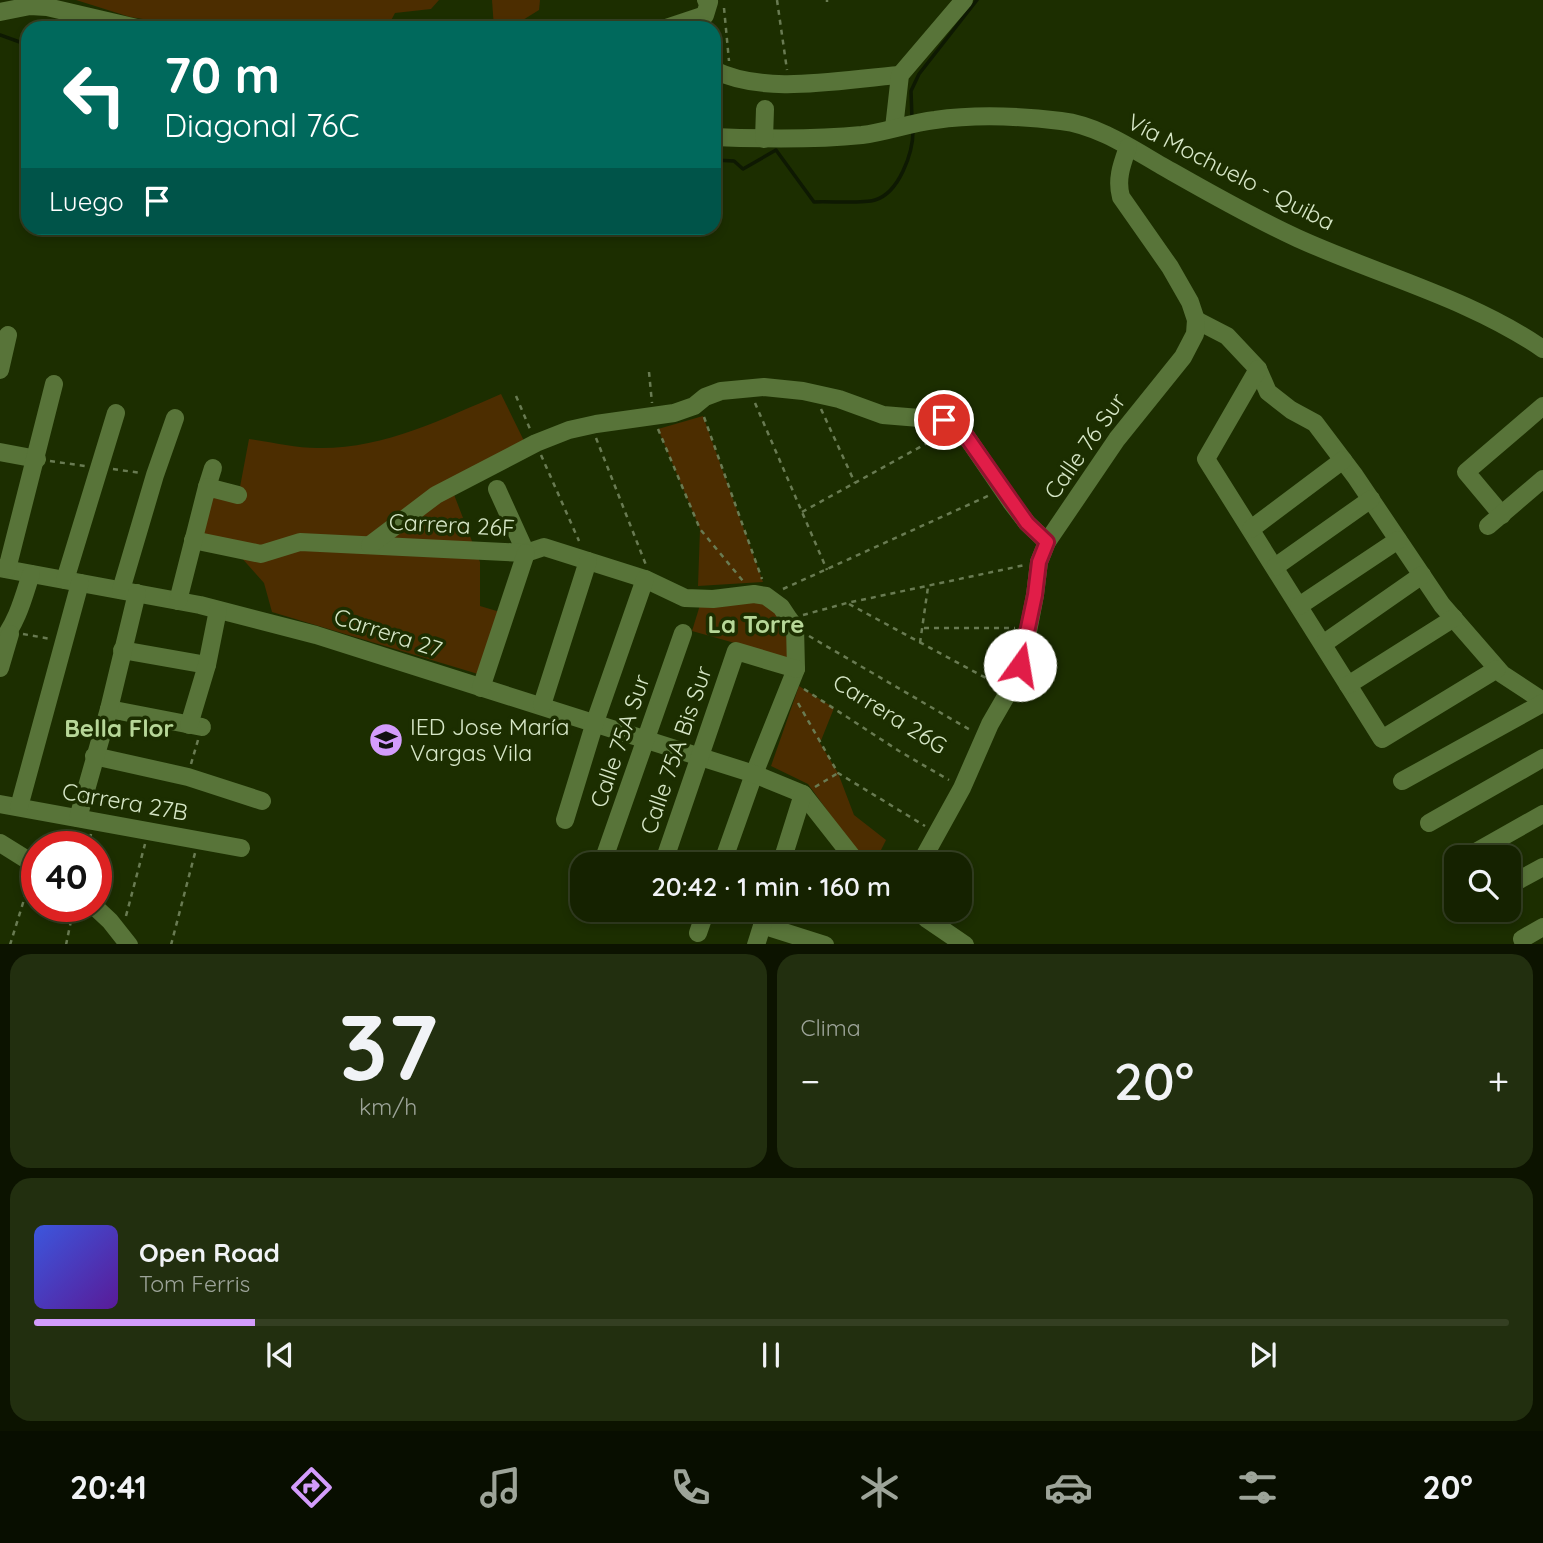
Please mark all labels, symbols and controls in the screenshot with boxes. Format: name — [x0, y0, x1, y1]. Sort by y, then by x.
text: 70 m — [164, 44, 280, 105]
icon: left — [49, 49, 140, 140]
text: Diagonal 76C — [164, 105, 359, 145]
street label: Vía Mochuelo - Quiba — [1123, 107, 1340, 236]
icon: arrive — [138, 182, 176, 220]
text: Luego — [49, 185, 124, 218]
street label: Calle 76 Sur — [1037, 387, 1132, 504]
pin — [914, 390, 974, 450]
icon: arrive — [925, 401, 963, 439]
street label: Carrera 26F — [388, 507, 516, 542]
street label: Carrera 27 — [330, 601, 446, 664]
district label: La Torre — [708, 609, 804, 639]
position arrow — [983, 628, 1057, 702]
street label: Calle 75A Bis Sur — [633, 662, 718, 838]
street label: Carrera 26G — [828, 667, 953, 760]
street label: Calle 75A Sur — [583, 670, 656, 811]
place label: IED Jose María Vargas Vila — [410, 712, 569, 767]
district label: Bella Flor — [64, 713, 174, 743]
school or university icon: IED Jose María Vargas Vila — [367, 721, 405, 759]
street label: Carrera 27B — [60, 776, 190, 827]
speed limit sign: 40 — [21, 831, 112, 922]
map controls — [1444, 845, 1521, 922]
button: search — [1444, 845, 1521, 922]
text: 20:42 · 1 min · 160 m — [651, 870, 891, 903]
text: 37 — [339, 989, 438, 1103]
text: Clima — [801, 1013, 861, 1042]
text: 20° — [1114, 1048, 1194, 1113]
text: − — [801, 1057, 820, 1105]
text: + — [1488, 1057, 1509, 1105]
text: km/h — [359, 1092, 417, 1121]
text: Open Road — [139, 1236, 280, 1269]
text: Tom Ferris — [139, 1269, 250, 1298]
icon: previous — [261, 1336, 299, 1374]
icon: pause — [752, 1336, 790, 1374]
icon: next — [1244, 1336, 1282, 1374]
icon: directions — [287, 1463, 336, 1512]
icon: music — [476, 1463, 525, 1512]
icon: phone — [666, 1463, 715, 1512]
icon: climate — [855, 1463, 904, 1512]
icon: car — [1044, 1463, 1093, 1512]
icon: filters — [1233, 1463, 1282, 1512]
text: 20:41 — [70, 1467, 147, 1507]
text: 20° — [1422, 1467, 1473, 1507]

